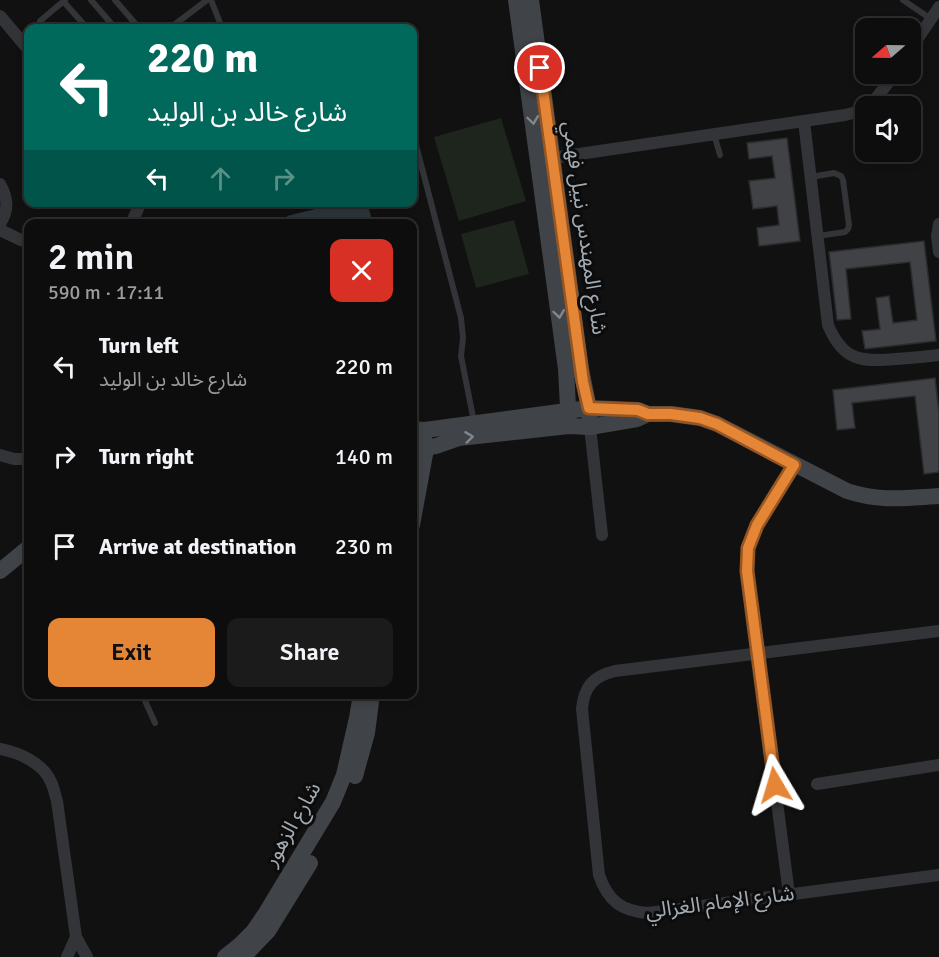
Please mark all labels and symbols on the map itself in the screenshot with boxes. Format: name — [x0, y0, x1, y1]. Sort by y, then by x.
north arrow — [855, 18, 921, 84]
pin — [514, 42, 565, 93]
one-way arrow — [526, 116, 538, 125]
street label: شارع المهندس نبيل فهمي — [554, 120, 613, 337]
one-way arrow — [552, 309, 564, 318]
one-way arrow — [465, 432, 474, 444]
position arrow — [743, 753, 807, 817]
street label: شارع الزهور — [257, 777, 328, 873]
street label: شارع الإمام الغزالي — [644, 880, 796, 927]

